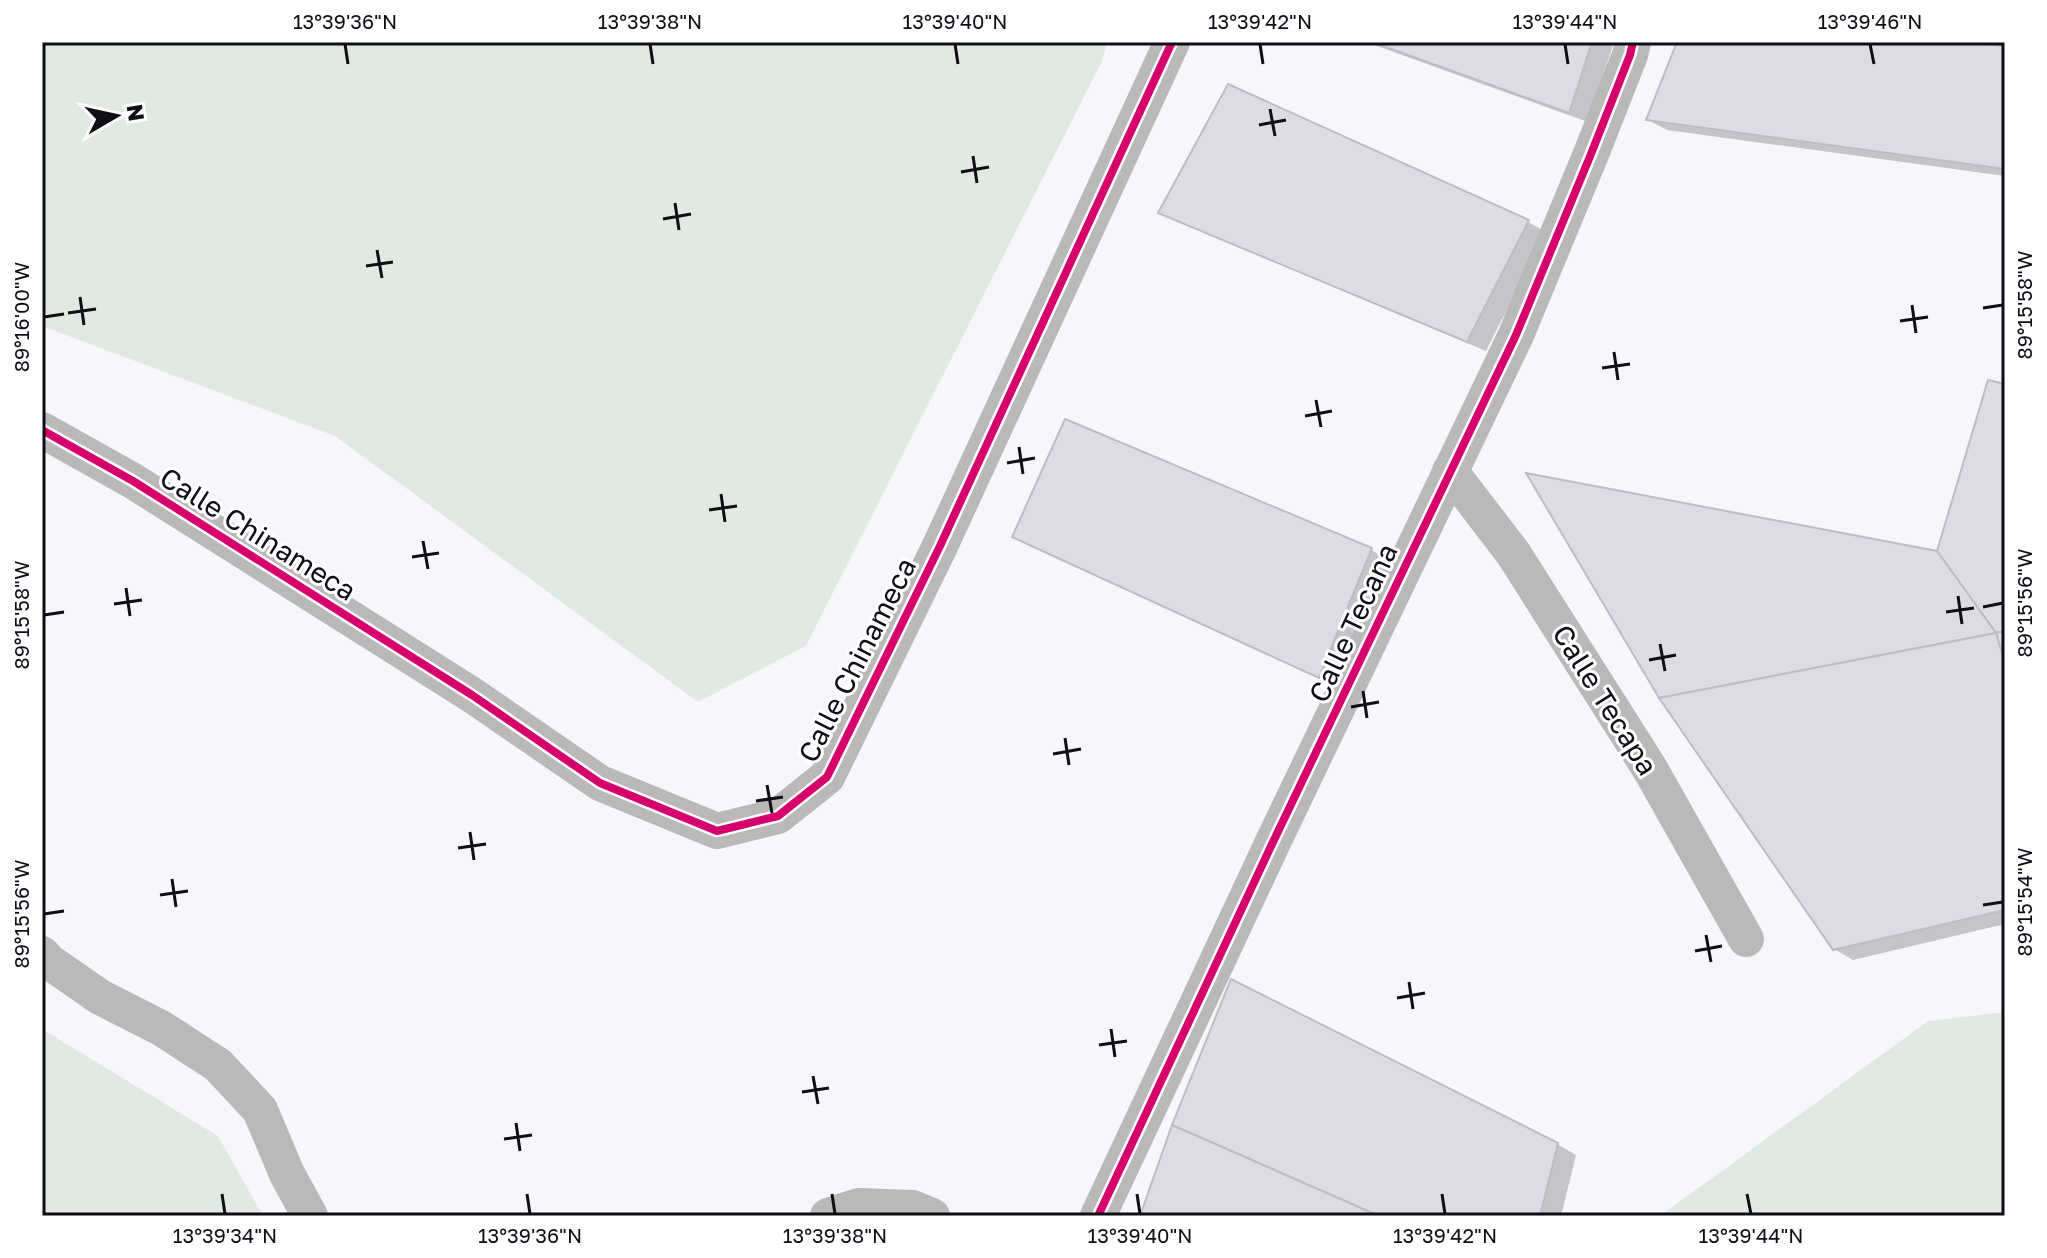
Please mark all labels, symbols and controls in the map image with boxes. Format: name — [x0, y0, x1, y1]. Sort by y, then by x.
text: 13°39'36"N — [293, 9, 397, 33]
text: 13°39'38"N — [598, 9, 702, 33]
text: 13°39'40"N — [903, 9, 1008, 33]
text: 13°39'42"N — [1208, 9, 1312, 33]
text: 13°39'44"N — [1513, 9, 1617, 33]
text: 13°39'46"N — [1818, 9, 1922, 33]
north arrow — [76, 76, 156, 156]
text: N — [122, 102, 151, 123]
text: 89°15'58"W — [2012, 251, 2036, 360]
text: 89°16'00"W — [9, 262, 33, 372]
street label: Calle Chinameca — [154, 460, 362, 607]
street label: Calle Tecana — [1301, 538, 1404, 707]
text: 89°15'56"W — [2012, 549, 2036, 657]
street label: Calle Chinameca — [791, 552, 922, 767]
text: 89°15'58"W — [9, 561, 33, 670]
street label: Calle Tecapa — [1546, 619, 1665, 781]
text: 89°15'54"W — [2012, 848, 2036, 957]
text: 89°15'56"W — [9, 860, 33, 968]
text: 13°39'34"N — [173, 1223, 277, 1247]
text: 13°39'36"N — [478, 1223, 582, 1247]
text: 13°39'38"N — [783, 1223, 887, 1247]
text: 13°39'40"N — [1088, 1223, 1193, 1247]
text: 13°39'42"N — [1393, 1223, 1497, 1247]
text: 13°39'44"N — [1699, 1223, 1803, 1247]

